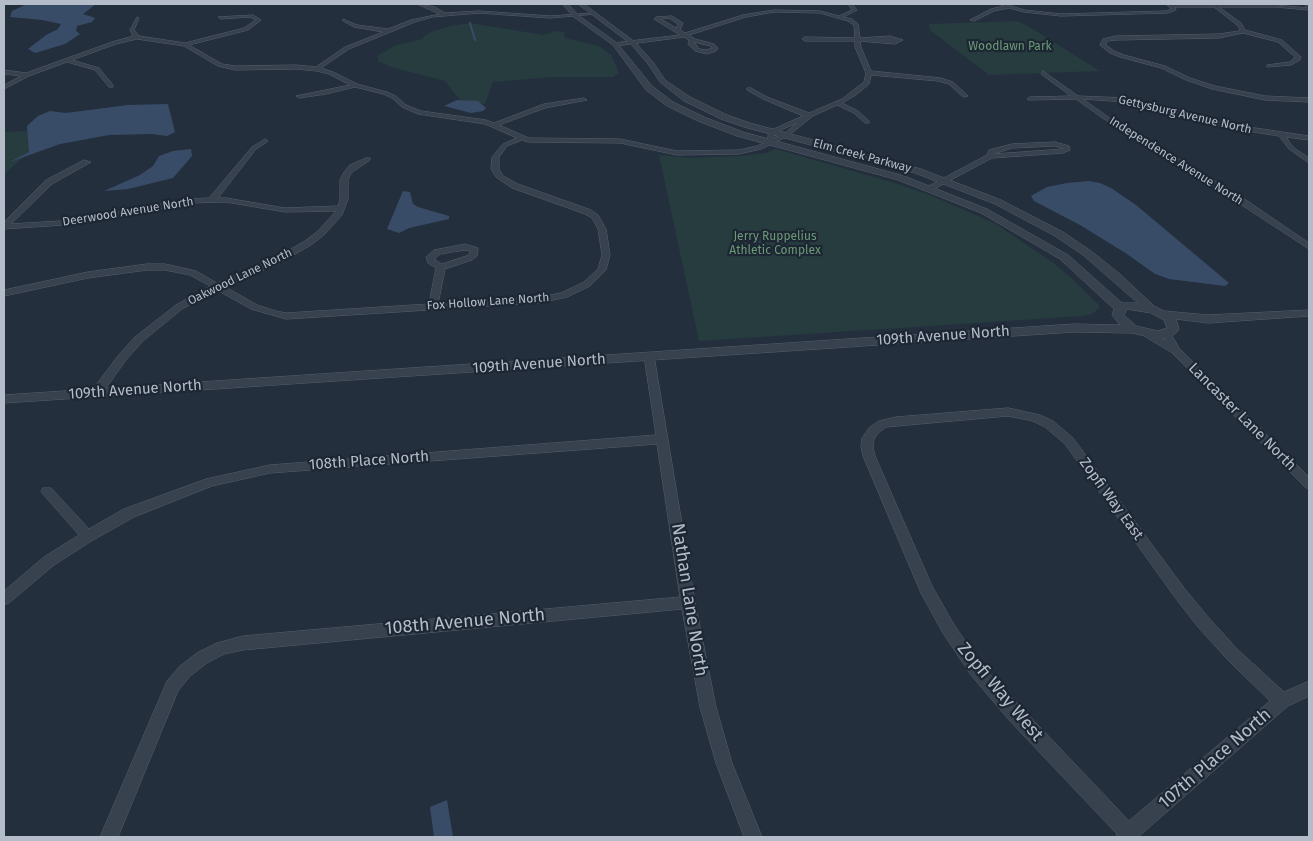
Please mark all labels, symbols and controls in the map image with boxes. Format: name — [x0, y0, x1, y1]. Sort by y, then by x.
park label: Woodlawn Park — [968, 40, 1052, 54]
street label: Gettysburg Avenue North — [1117, 93, 1253, 137]
street label: Independence Avenue North — [1106, 114, 1246, 208]
street label: Elm Creek Parkway — [811, 136, 913, 176]
street label: Deerwood Avenue North — [61, 195, 195, 229]
park label: Jerry Ruppelius Athletic Complex — [729, 230, 821, 258]
street label: Oakwood Lane North — [186, 246, 294, 308]
street label: Fox Hollow Lane North — [426, 291, 550, 313]
street label: 109th Avenue North — [876, 322, 1010, 350]
street label: 109th Avenue North — [472, 350, 606, 378]
street label: Lancaster Lane North — [1184, 359, 1300, 475]
street label: 109th Avenue North — [68, 376, 202, 404]
street label: 108th Place North — [308, 448, 430, 474]
street label: Zopfi Way East — [1075, 454, 1147, 544]
street label: Nathan Lane North — [666, 522, 712, 678]
street label: 108th Avenue North — [384, 604, 546, 640]
street label: Zopfi Way West — [952, 638, 1048, 746]
street label: 107th Place North — [1154, 704, 1276, 814]

